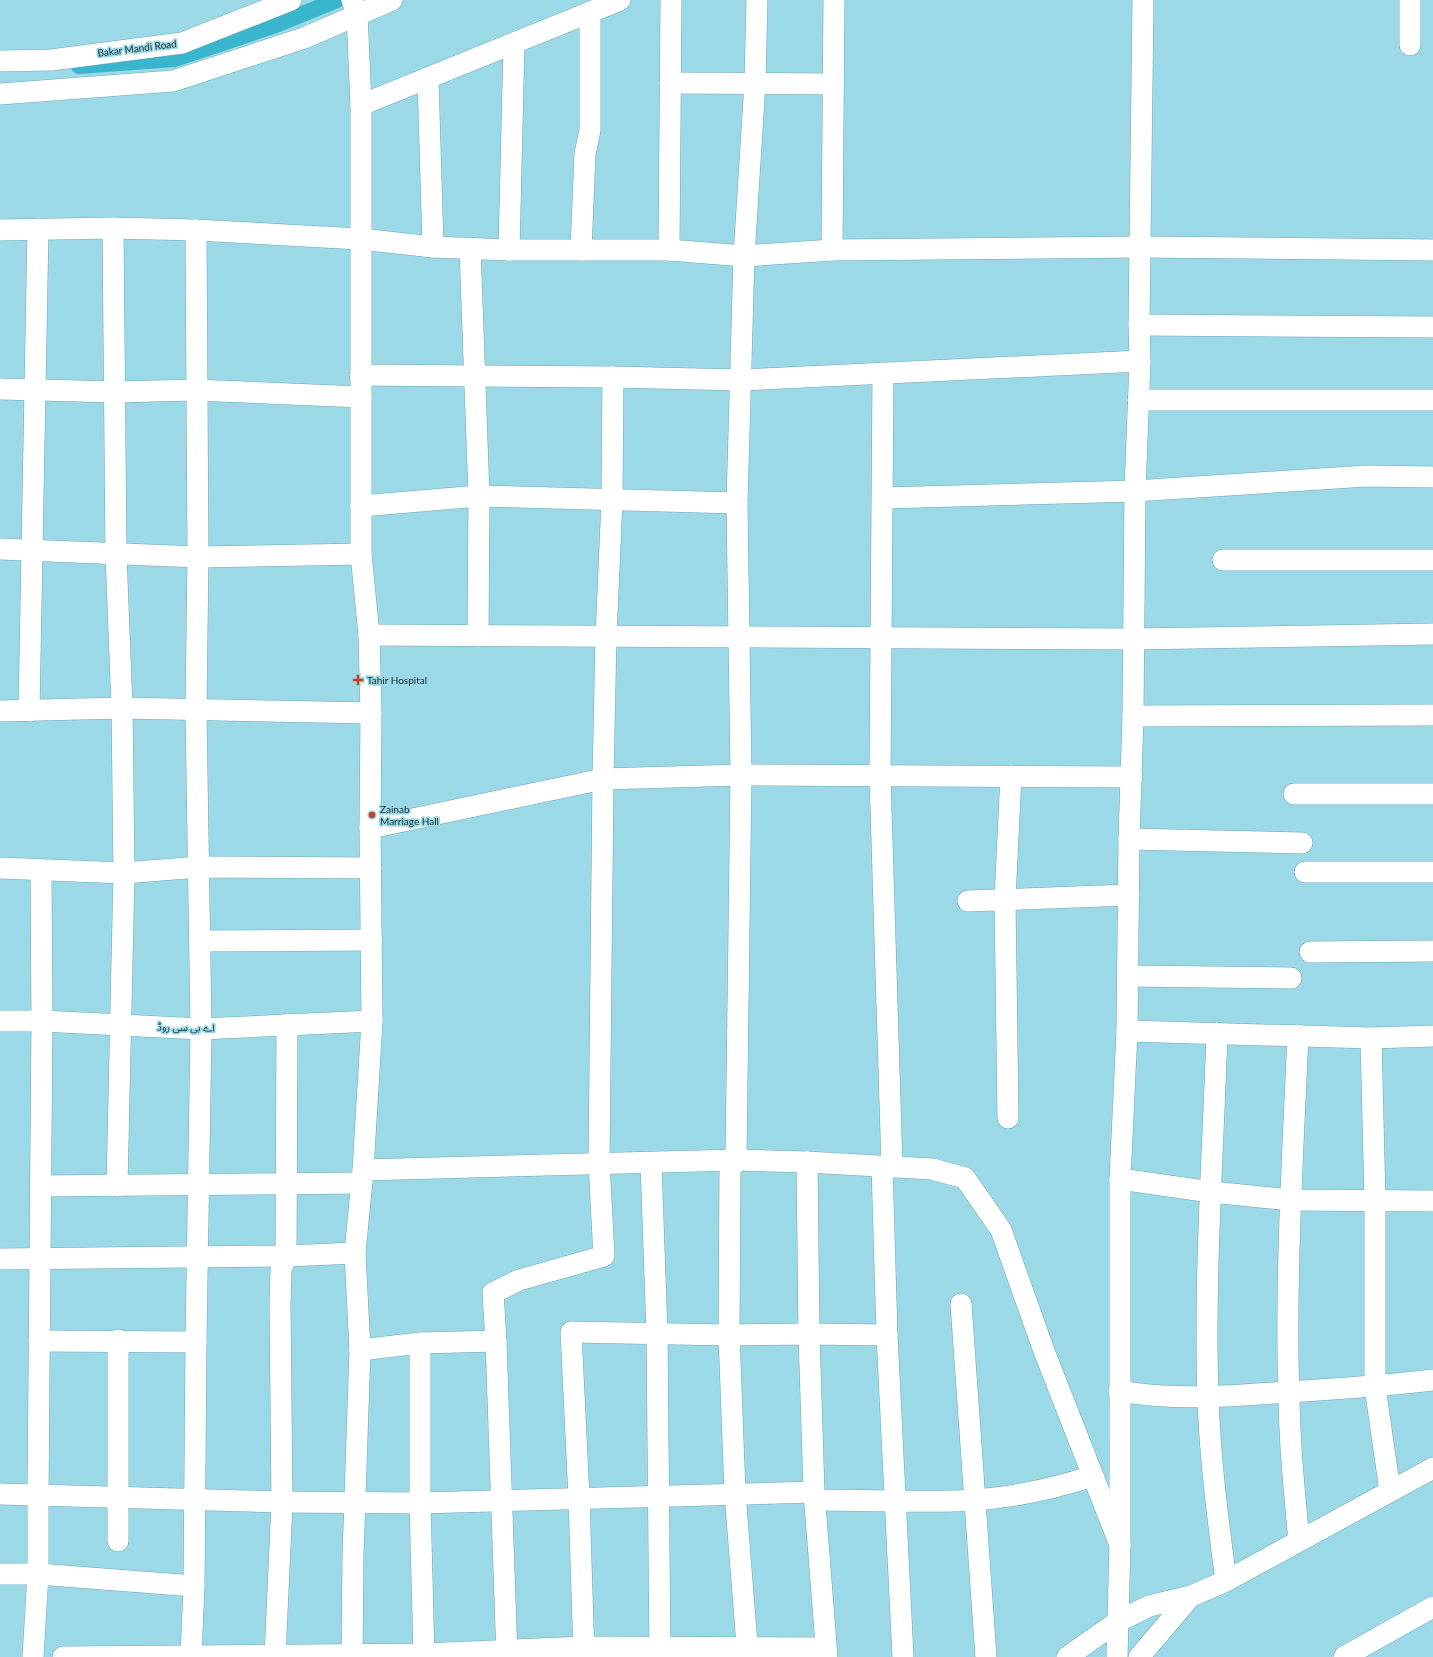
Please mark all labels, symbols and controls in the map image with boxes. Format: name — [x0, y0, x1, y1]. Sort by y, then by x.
street label: Bakar Mandi Road — [97, 37, 177, 59]
marker: Tahir Hospital — [352, 674, 364, 686]
place label: Tahir Hospital — [367, 674, 427, 686]
place label: Zainab Marriage Hall — [380, 803, 439, 827]
marker: Zainab Marriage Hall — [367, 810, 377, 820]
street label: اے بی سی روڈ — [157, 1020, 215, 1035]

